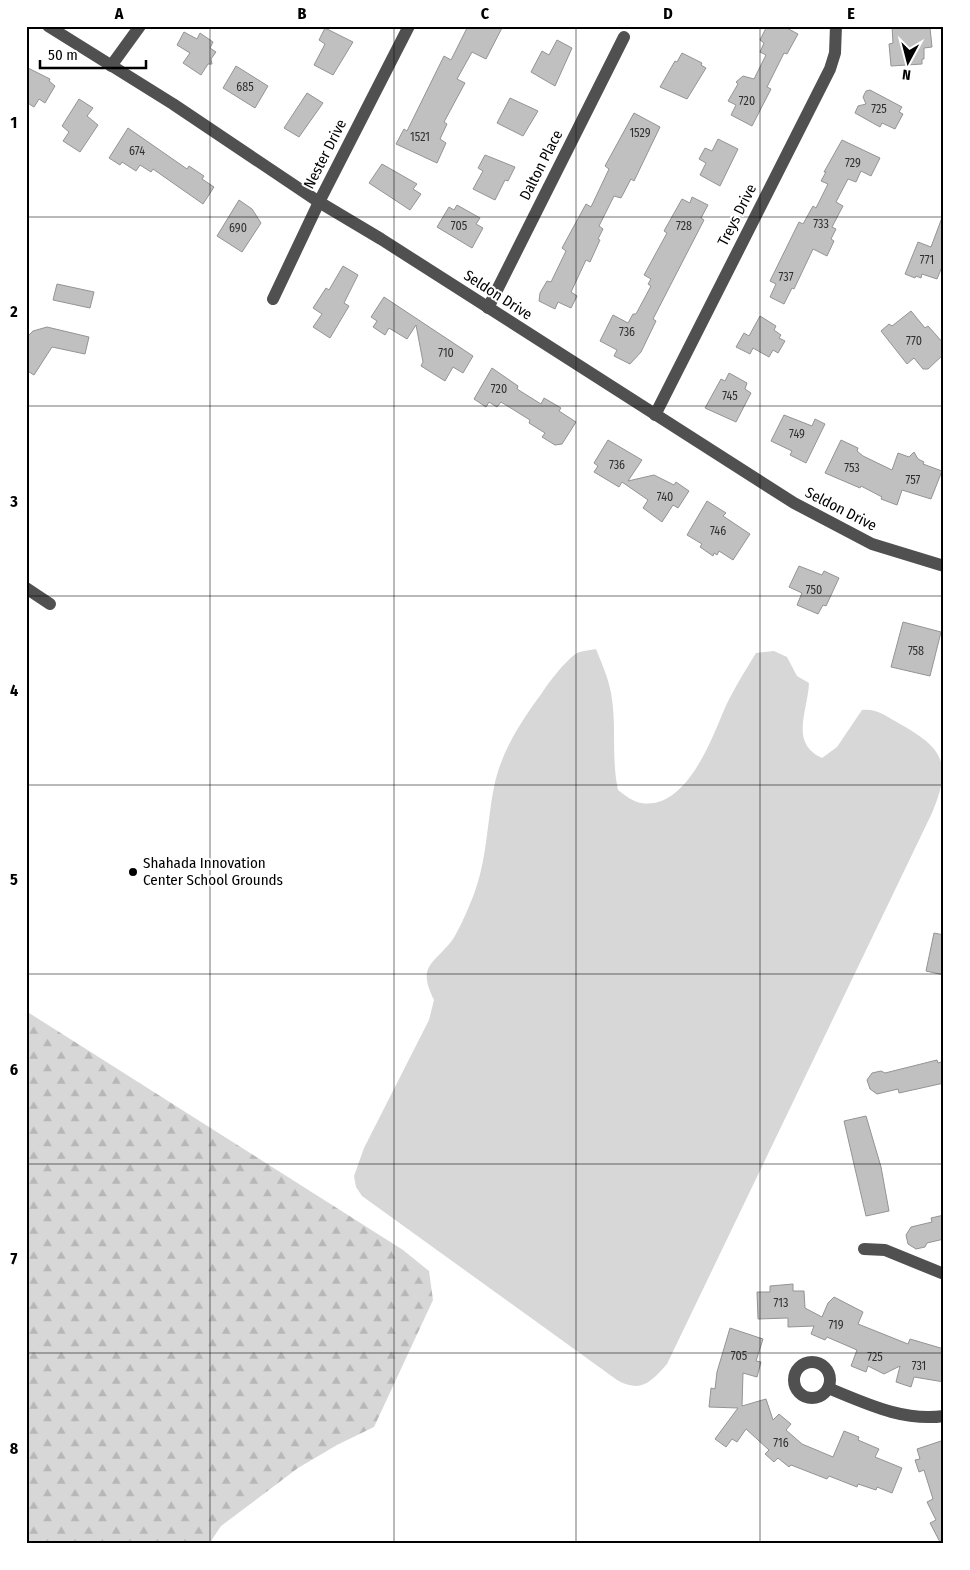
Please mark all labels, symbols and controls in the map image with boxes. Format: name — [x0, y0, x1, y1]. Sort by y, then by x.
text: A — [114, 4, 124, 23]
text: B — [298, 4, 307, 23]
text: C — [481, 4, 490, 23]
text: D — [663, 4, 673, 23]
text: E — [847, 4, 855, 23]
scale bar — [40, 38, 146, 70]
north arrow — [882, 38, 932, 88]
text: 50 m — [48, 46, 78, 64]
text: N — [901, 65, 912, 83]
house number: 685 — [236, 80, 254, 94]
house number: 720 — [739, 94, 755, 108]
house number: 725 — [871, 102, 887, 116]
text: 1 — [11, 113, 17, 132]
street label: Nester Drive — [300, 116, 350, 192]
house number: 1529 — [629, 126, 651, 140]
street label: Dalton Place — [516, 127, 566, 203]
house number: 1521 — [410, 130, 430, 144]
house number: 674 — [129, 144, 145, 158]
house number: 729 — [845, 156, 861, 170]
street label: Treys Drive — [714, 181, 760, 249]
house number: 733 — [813, 217, 829, 231]
house number: 705 — [451, 219, 468, 233]
house number: 728 — [676, 219, 692, 233]
house number: 690 — [229, 221, 247, 235]
house number: 771 — [920, 253, 934, 267]
street label: Seldon Drive — [460, 266, 536, 324]
house number: 737 — [779, 270, 794, 284]
text: 2 — [9, 302, 18, 321]
house number: 736 — [619, 325, 635, 339]
house number: 770 — [906, 334, 922, 348]
house number: 710 — [438, 346, 454, 360]
house number: 720 — [491, 382, 507, 396]
house number: 745 — [722, 389, 738, 403]
house number: 749 — [789, 427, 805, 441]
house number: 736 — [609, 458, 625, 472]
house number: 753 — [844, 461, 860, 475]
house number: 757 — [906, 473, 921, 487]
street label: Seldon Drive — [802, 483, 880, 535]
house number: 740 — [657, 490, 673, 504]
text: 3 — [9, 492, 18, 511]
house number: 746 — [710, 524, 726, 538]
house number: 750 — [806, 583, 822, 597]
house number: 758 — [908, 644, 924, 658]
text: 4 — [10, 681, 18, 700]
place label: Shahada Innovation Center School Grounds — [143, 854, 283, 889]
marker: Shahada Innovation Center School Grounds — [127, 866, 139, 878]
text: 5 — [10, 870, 18, 889]
text: 6 — [10, 1060, 18, 1079]
text: 7 — [11, 1249, 18, 1268]
house number: 713 — [774, 1296, 788, 1310]
house number: 719 — [828, 1318, 844, 1332]
house number: 705 — [731, 1349, 748, 1363]
house number: 725 — [867, 1350, 883, 1364]
house number: 731 — [912, 1359, 926, 1373]
house number: 716 — [773, 1436, 789, 1450]
text: 8 — [10, 1439, 19, 1458]

